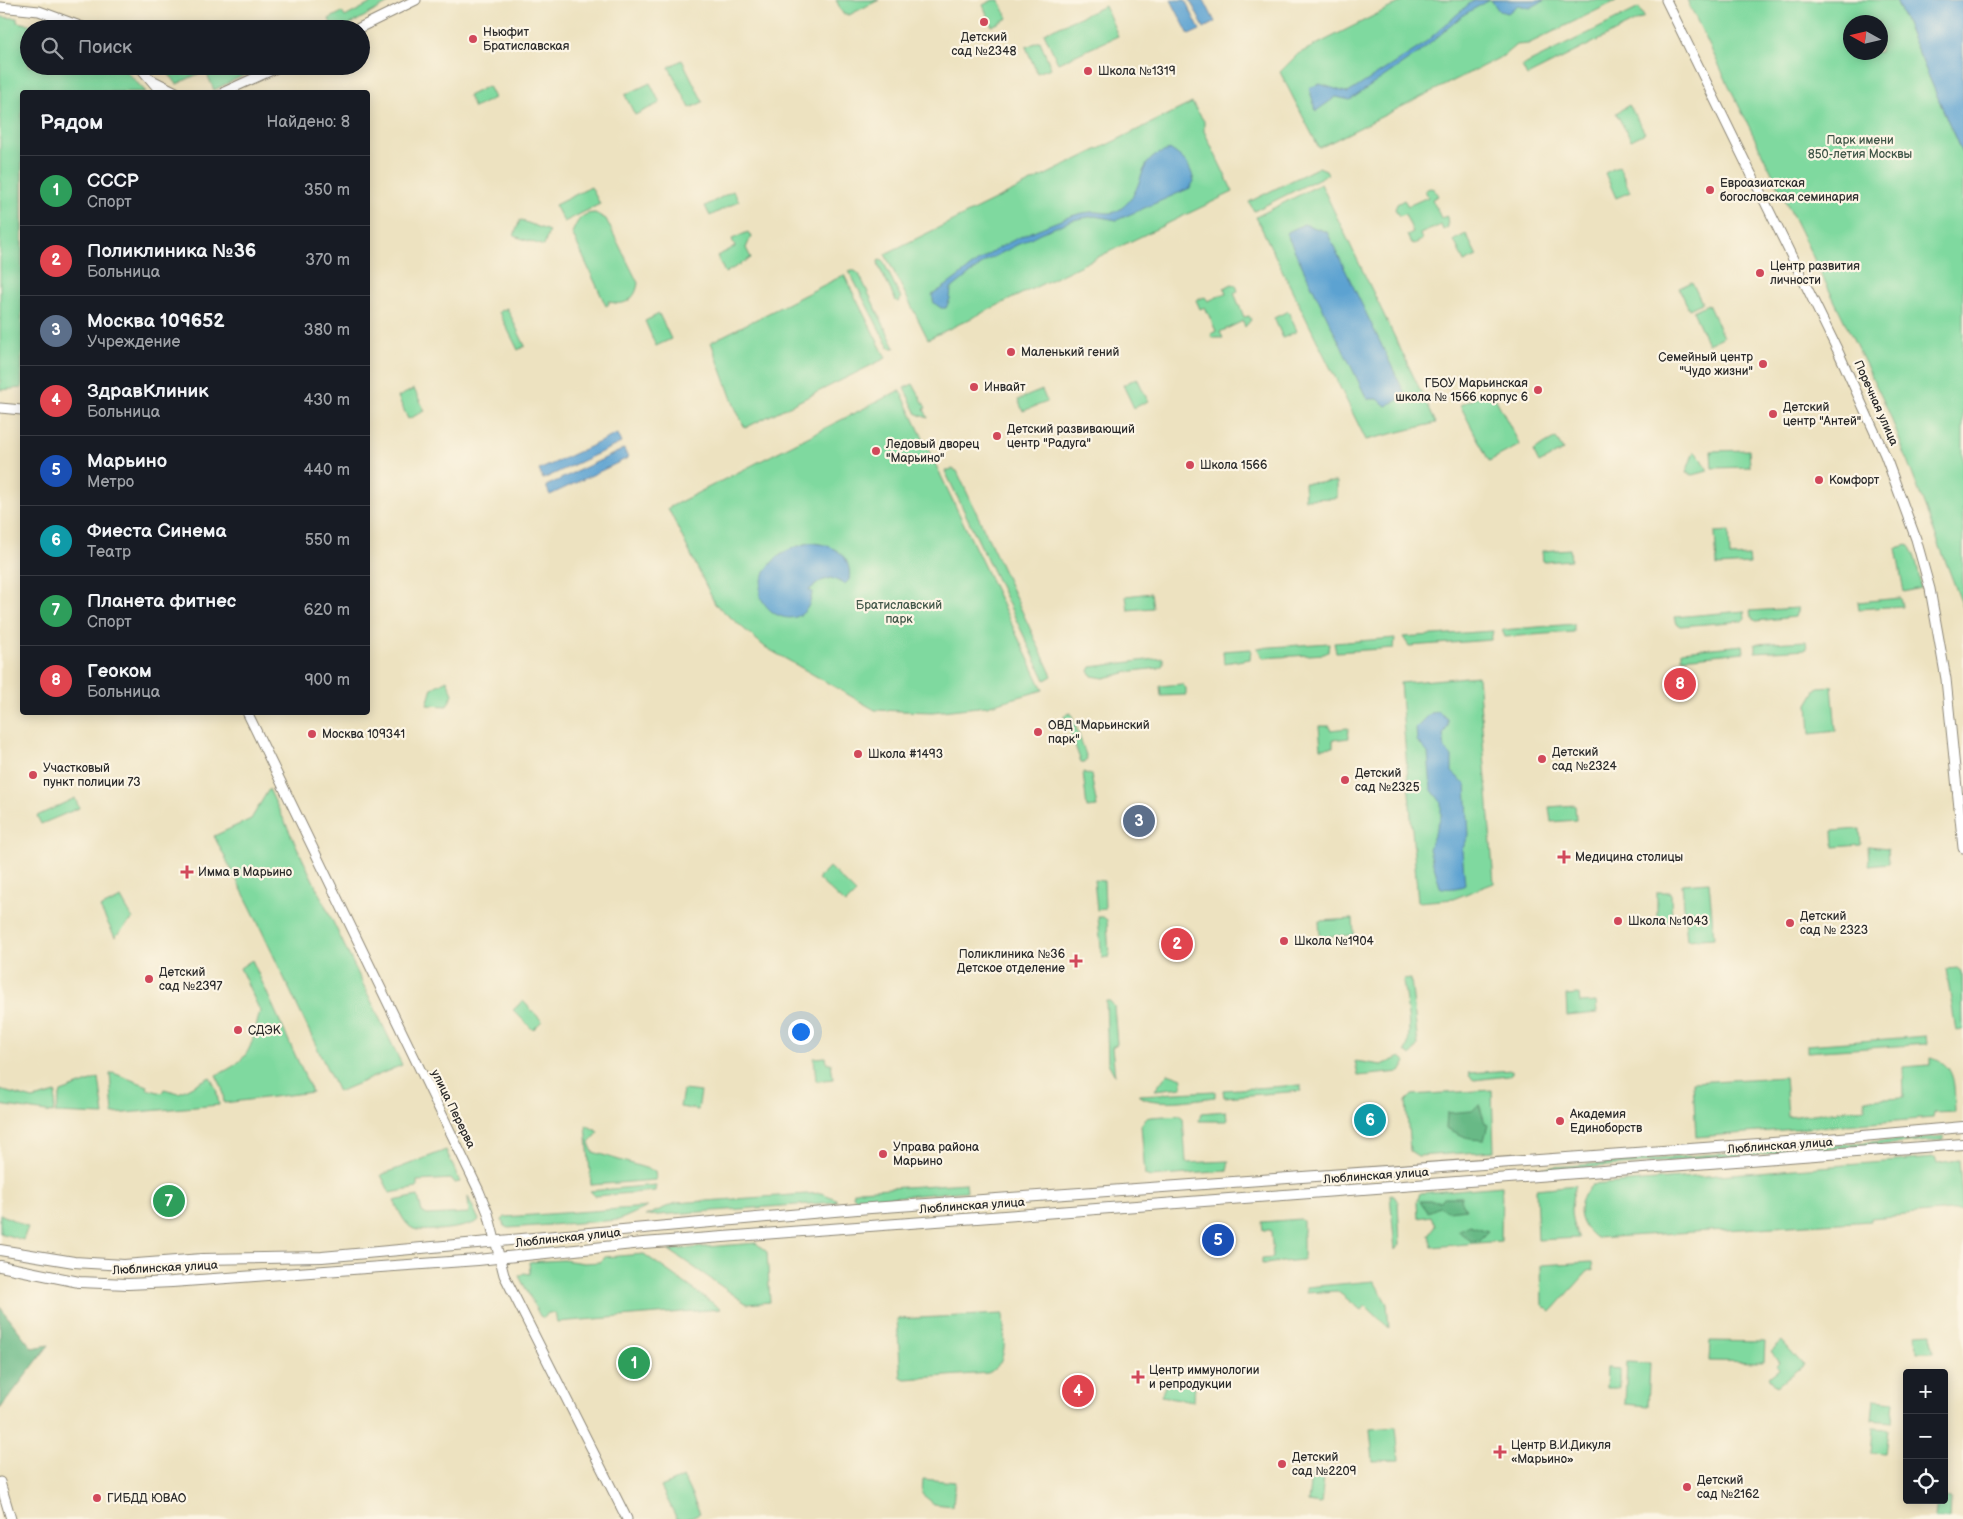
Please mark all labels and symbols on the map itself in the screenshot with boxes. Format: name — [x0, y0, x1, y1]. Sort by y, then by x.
north arrow — [1843, 15, 1888, 60]
marker: Детский сад №2348 — [978, 16, 990, 28]
place label: Ньюфит Братиславская — [483, 25, 570, 54]
place label: Детский сад №2348 — [952, 30, 1016, 59]
marker: Ньюфит Братиславская — [467, 33, 479, 45]
place label: Школа №1319 — [1098, 64, 1176, 79]
marker: Школа №1319 — [1082, 65, 1094, 77]
park label: Парк имени 850-летия Москвы — [1808, 133, 1912, 162]
place label: Евроазиатская богословская семинария — [1720, 176, 1859, 205]
marker: Евроазиатская богословская семинария — [1704, 184, 1716, 196]
place label: Центр развития личности — [1770, 259, 1860, 288]
marker: Центр развития личности — [1754, 267, 1766, 279]
place label: Маленький гений — [1021, 345, 1119, 360]
marker: Маленький гений — [1005, 346, 1017, 358]
place label: Семейный центр "Чудо жизни" — [1658, 350, 1753, 379]
marker: Семейный центр "Чудо жизни" — [1757, 358, 1769, 370]
street label: Поречная улица — [1850, 358, 1902, 448]
place label: ГБОУ Марьинская школа № 1566 корпус 6 — [1396, 376, 1528, 405]
place label: Инвайт — [984, 380, 1026, 395]
marker: Инвайт — [968, 381, 980, 393]
marker: ГБОУ Марьинская школа № 1566 корпус 6 — [1532, 384, 1544, 396]
place label: Детский центр "Антей" — [1783, 400, 1861, 429]
marker: Детский центр "Антей" — [1767, 408, 1779, 420]
place label: Детский развивающий центр "Радуга" — [1007, 422, 1135, 451]
marker: Детский развивающий центр "Радуга" — [991, 430, 1003, 442]
place label: Ледовый дворец "Марьино" — [885, 437, 979, 466]
marker: Ледовый дворец "Марьино" — [870, 445, 882, 457]
place label: Школа 1566 — [1200, 458, 1267, 473]
marker: Школа 1566 — [1184, 459, 1196, 471]
place label: Комфорт — [1829, 473, 1880, 488]
marker: Комфорт — [1813, 474, 1825, 486]
park label: Братиславский парк — [856, 598, 942, 627]
pin: 8 — [1664, 665, 1696, 703]
place label: ОВД "Марьинский парк" — [1048, 718, 1150, 747]
marker: ОВД "Марьинский парк" — [1032, 726, 1044, 738]
place label: Москва 109341 — [322, 727, 405, 742]
marker: Москва 109341 — [306, 728, 318, 740]
place label: Детский сад №2324 — [1552, 745, 1618, 774]
place label: Школа #1493 — [868, 747, 943, 762]
marker: Школа #1493 — [852, 748, 864, 760]
marker: Детский сад №2324 — [1536, 753, 1548, 765]
place label: Участковый пункт полиции 73 — [43, 761, 141, 790]
place label: Детский сад №2325 — [1355, 766, 1420, 795]
marker: Участковый пункт полиции 73 — [27, 769, 39, 781]
marker: Детский сад №2325 — [1339, 774, 1351, 786]
pin: 3 — [1123, 802, 1155, 840]
marker: Медицина столицы — [1557, 850, 1571, 864]
place label: Медицина столицы — [1575, 850, 1683, 865]
marker: Имма в Марьино — [180, 865, 194, 879]
place label: Имма в Марьино — [198, 865, 292, 880]
place label: Детский сад № 2323 — [1800, 909, 1868, 938]
place label: Школа №1043 — [1628, 914, 1708, 929]
marker: Школа №1043 — [1612, 915, 1624, 927]
marker: Детский сад № 2323 — [1784, 917, 1796, 929]
pin: 2 — [1161, 925, 1193, 963]
place label: Школа №1904 — [1294, 934, 1375, 949]
marker: Школа №1904 — [1278, 935, 1290, 947]
place label: Поликлиника №36 Детское отделение — [957, 947, 1065, 976]
marker: Поликлиника №36 Детское отделение — [1069, 954, 1083, 968]
place label: Детский сад №2397 — [159, 965, 223, 994]
marker: Детский сад №2397 — [143, 973, 155, 985]
your location — [788, 1019, 814, 1045]
place label: СДЭК — [248, 1023, 281, 1038]
marker: СДЭК — [232, 1024, 244, 1036]
street label: улица Перерва — [427, 1067, 479, 1151]
pin: 6 — [1354, 1101, 1386, 1139]
place label: Академия Единоборств — [1569, 1107, 1643, 1136]
marker: Академия Единоборств — [1554, 1115, 1566, 1127]
street label: Люблинская улица — [1726, 1135, 1833, 1157]
place label: Управа района Марьино — [893, 1140, 979, 1169]
marker: Управа района Марьино — [877, 1148, 889, 1160]
street label: Люблинская улица — [1322, 1165, 1429, 1187]
pin: 7 — [153, 1182, 185, 1220]
street label: Люблинская улица — [918, 1195, 1025, 1217]
pin: 5 — [1202, 1221, 1234, 1259]
street label: Люблинская улица — [514, 1225, 621, 1251]
street label: Люблинская улица — [111, 1258, 218, 1278]
pin: 1 — [618, 1344, 650, 1382]
place label: Центр иммунологии и репродукции — [1149, 1363, 1259, 1392]
marker: Центр иммунологии и репродукции — [1131, 1370, 1145, 1384]
pin: 4 — [1062, 1372, 1094, 1410]
place label: Центр В.И.Дикуля «Марьино» — [1511, 1438, 1611, 1467]
marker: Центр В.И.Дикуля «Марьино» — [1493, 1445, 1507, 1459]
place label: Детский сад №2209 — [1292, 1450, 1357, 1479]
marker: Детский сад №2209 — [1276, 1458, 1288, 1470]
place label: Детский сад №2162 — [1697, 1473, 1759, 1502]
marker: Детский сад №2162 — [1681, 1481, 1693, 1493]
place label: ГИБДД ЮВАО — [107, 1491, 187, 1506]
marker: ГИБДД ЮВАО — [91, 1492, 103, 1504]

